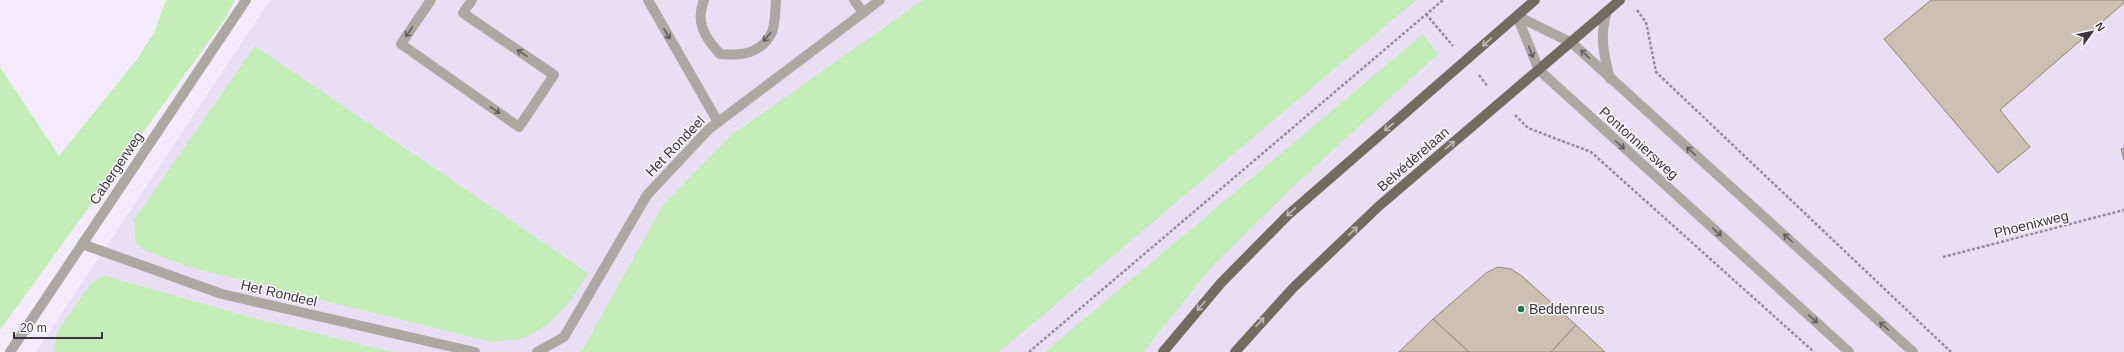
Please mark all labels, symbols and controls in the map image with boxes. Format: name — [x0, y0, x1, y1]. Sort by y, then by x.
north arrow — [2072, 12, 2112, 52]
text: N — [2093, 20, 2108, 33]
one-way arrow — [405, 26, 413, 37]
one-way arrow — [664, 28, 672, 40]
one-way arrow — [763, 32, 772, 42]
one-way arrow — [1482, 37, 1492, 46]
one-way arrow — [1528, 46, 1536, 58]
one-way arrow — [517, 49, 528, 57]
one-way arrow — [1579, 50, 1590, 59]
street label: Pontonniersweg — [1596, 103, 1682, 183]
one-way arrow — [490, 106, 501, 114]
street label: Het Rondeel — [642, 112, 708, 180]
one-way arrow — [1383, 122, 1394, 131]
street label: Belvédèrelaan — [1374, 124, 1452, 194]
street label: Cabergerweg — [86, 129, 146, 207]
one-way arrow — [1615, 140, 1626, 149]
one-way arrow — [1445, 141, 1456, 150]
one-way arrow — [1686, 147, 1696, 156]
one-way arrow — [1286, 207, 1296, 217]
street label: Phoenixweg — [1992, 207, 2070, 241]
one-way arrow — [1348, 226, 1358, 236]
one-way arrow — [1711, 227, 1721, 236]
one-way arrow — [1782, 234, 1793, 243]
street label: Het Rondeel — [239, 276, 319, 310]
one-way arrow — [1196, 301, 1205, 311]
place label: Beddenreus — [1529, 301, 1605, 317]
marker: Beddenreus — [1516, 304, 1526, 314]
scale bar — [14, 314, 102, 340]
one-way arrow — [1808, 315, 1818, 324]
one-way arrow — [1256, 317, 1265, 328]
text: 20 m — [20, 321, 47, 335]
one-way arrow — [1879, 321, 1889, 330]

